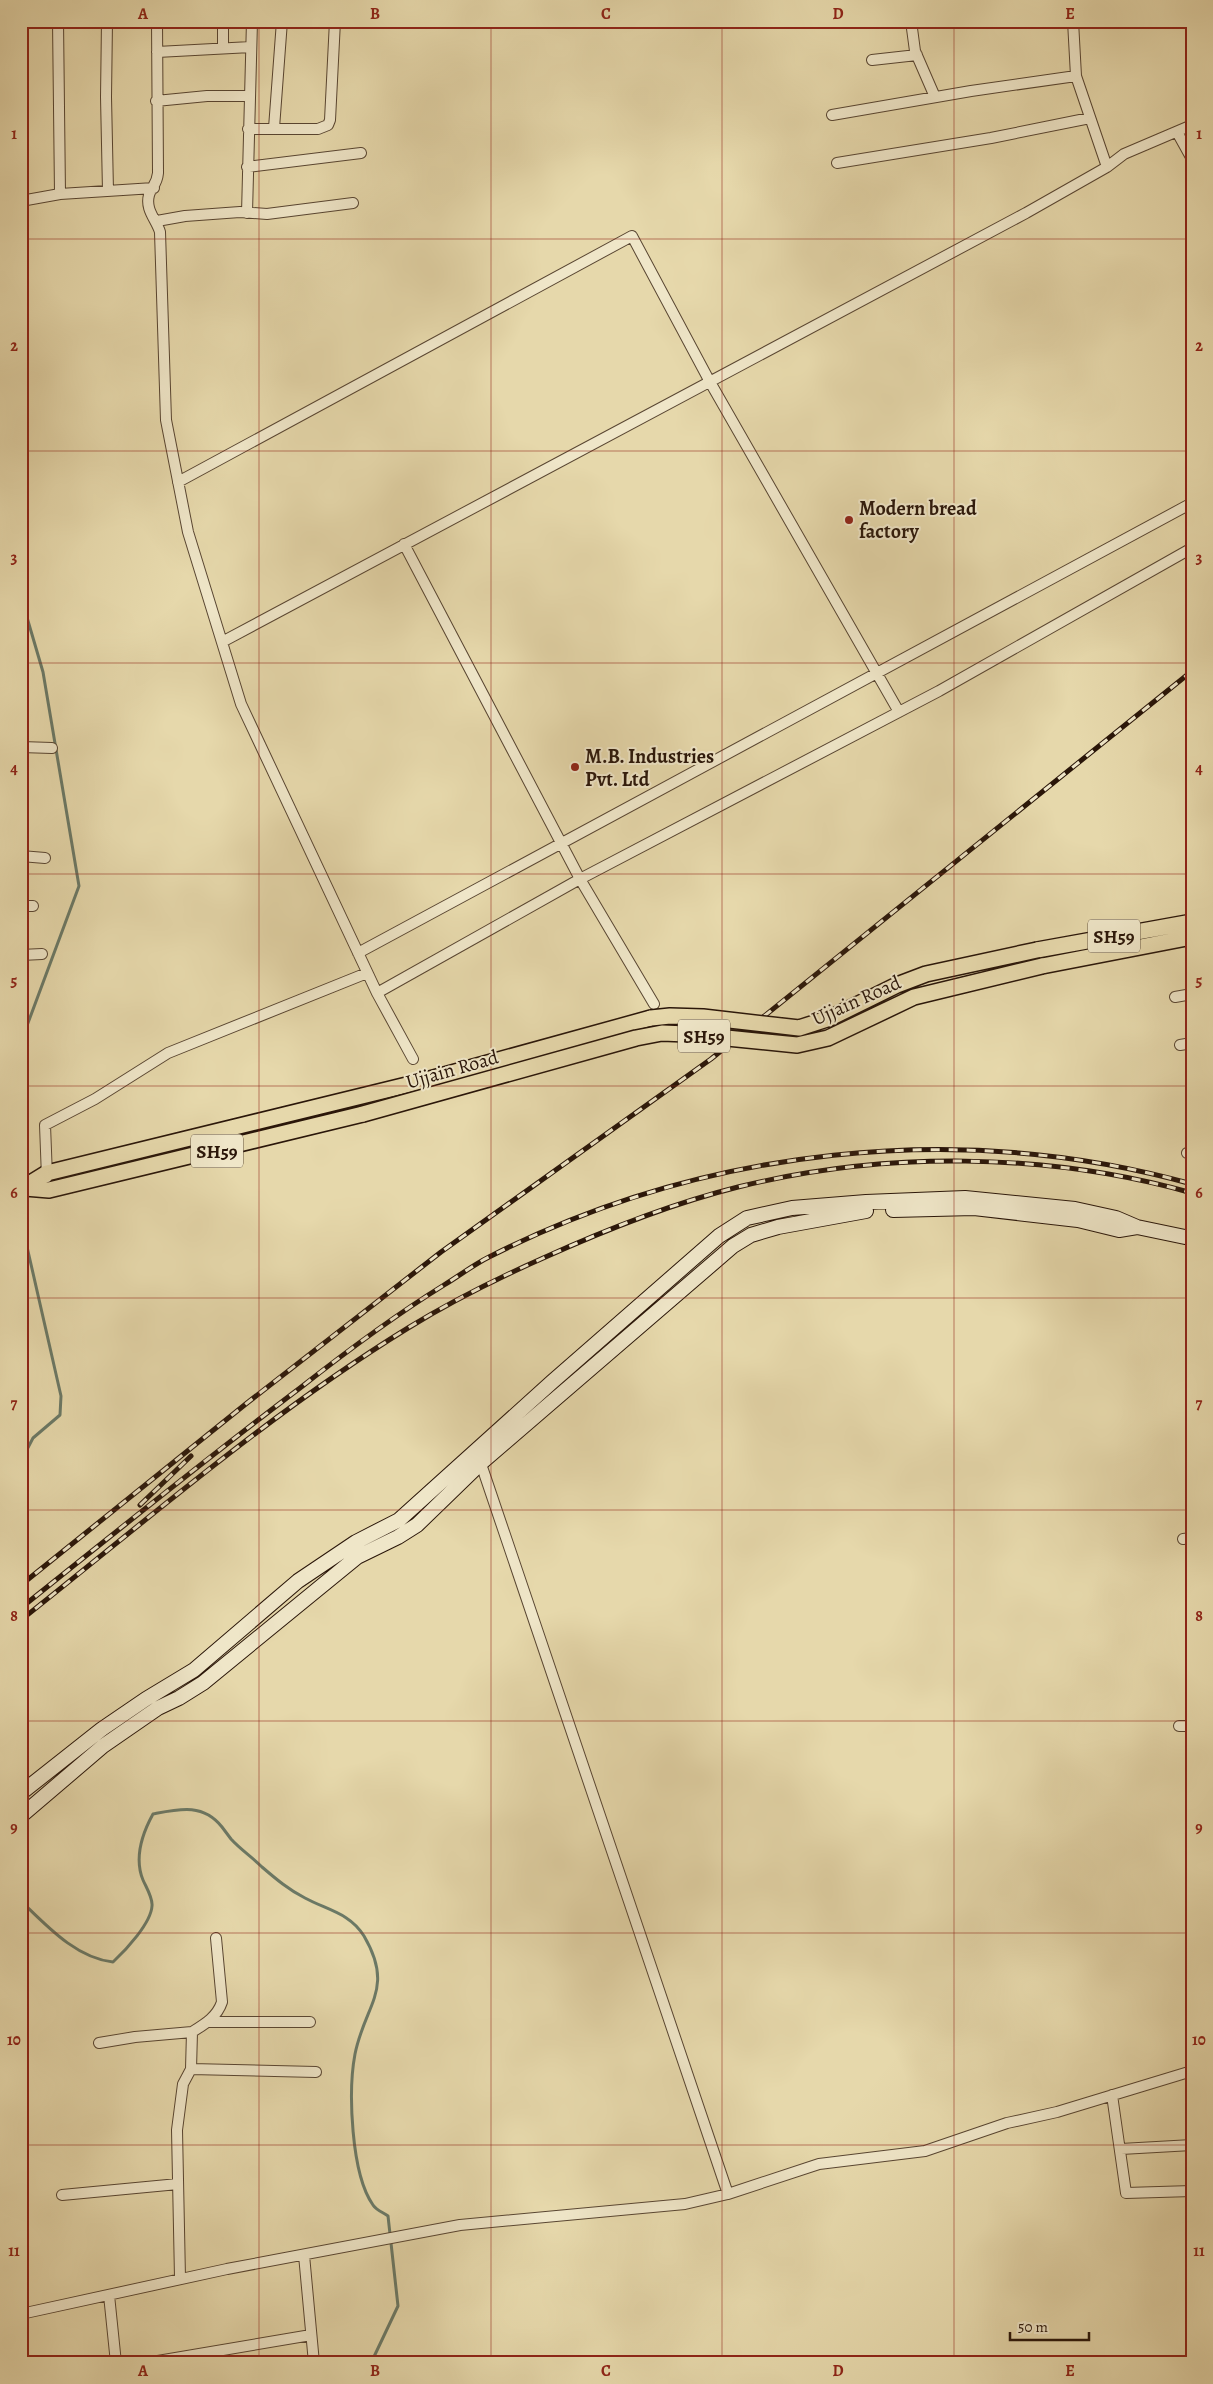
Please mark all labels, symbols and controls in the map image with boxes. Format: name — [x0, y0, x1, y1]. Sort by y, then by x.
text: A — [137, 3, 149, 25]
text: B — [370, 3, 380, 25]
text: C — [601, 3, 611, 25]
text: D — [832, 3, 844, 25]
text: E — [1065, 3, 1075, 25]
text: 1 — [11, 123, 17, 145]
text: 1 — [1196, 123, 1202, 145]
text: 2 — [10, 335, 18, 357]
text: 2 — [1195, 335, 1203, 357]
place label: Modern bread factory — [859, 495, 977, 545]
marker: Modern bread factory — [843, 514, 855, 526]
text: 3 — [11, 547, 18, 569]
text: 3 — [1196, 547, 1203, 569]
place label: M.B. Industries Pvt. Ltd — [585, 743, 714, 793]
text: 4 — [10, 758, 18, 780]
text: 4 — [1195, 758, 1203, 780]
marker: M.B. Industries Pvt. Ltd — [569, 761, 581, 773]
road number: SH59 — [1088, 919, 1140, 952]
street label: Ujjain Road — [807, 969, 905, 1032]
text: 5 — [11, 970, 18, 992]
text: 5 — [1196, 970, 1203, 992]
road number: SH59 — [678, 1019, 730, 1052]
street label: Ujjain Road — [403, 1043, 502, 1096]
road number: SH59 — [191, 1134, 243, 1168]
text: 6 — [10, 1182, 18, 1204]
text: 6 — [1195, 1182, 1203, 1204]
text: 7 — [11, 1393, 18, 1415]
text: 7 — [1196, 1393, 1203, 1415]
text: 8 — [10, 1605, 18, 1627]
text: 8 — [1195, 1605, 1203, 1627]
text: 9 — [10, 1817, 18, 1839]
text: 9 — [1195, 1817, 1203, 1839]
text: 10 — [7, 2029, 21, 2051]
text: 10 — [1192, 2029, 1206, 2051]
text: 11 — [8, 2240, 20, 2262]
text: 11 — [1193, 2240, 1205, 2262]
scale bar — [1010, 2309, 1089, 2341]
text: 50 m — [1018, 2317, 1048, 2337]
text: A — [137, 2360, 149, 2382]
text: B — [370, 2360, 380, 2382]
text: C — [601, 2360, 611, 2382]
text: D — [832, 2360, 844, 2382]
text: E — [1065, 2360, 1075, 2382]

